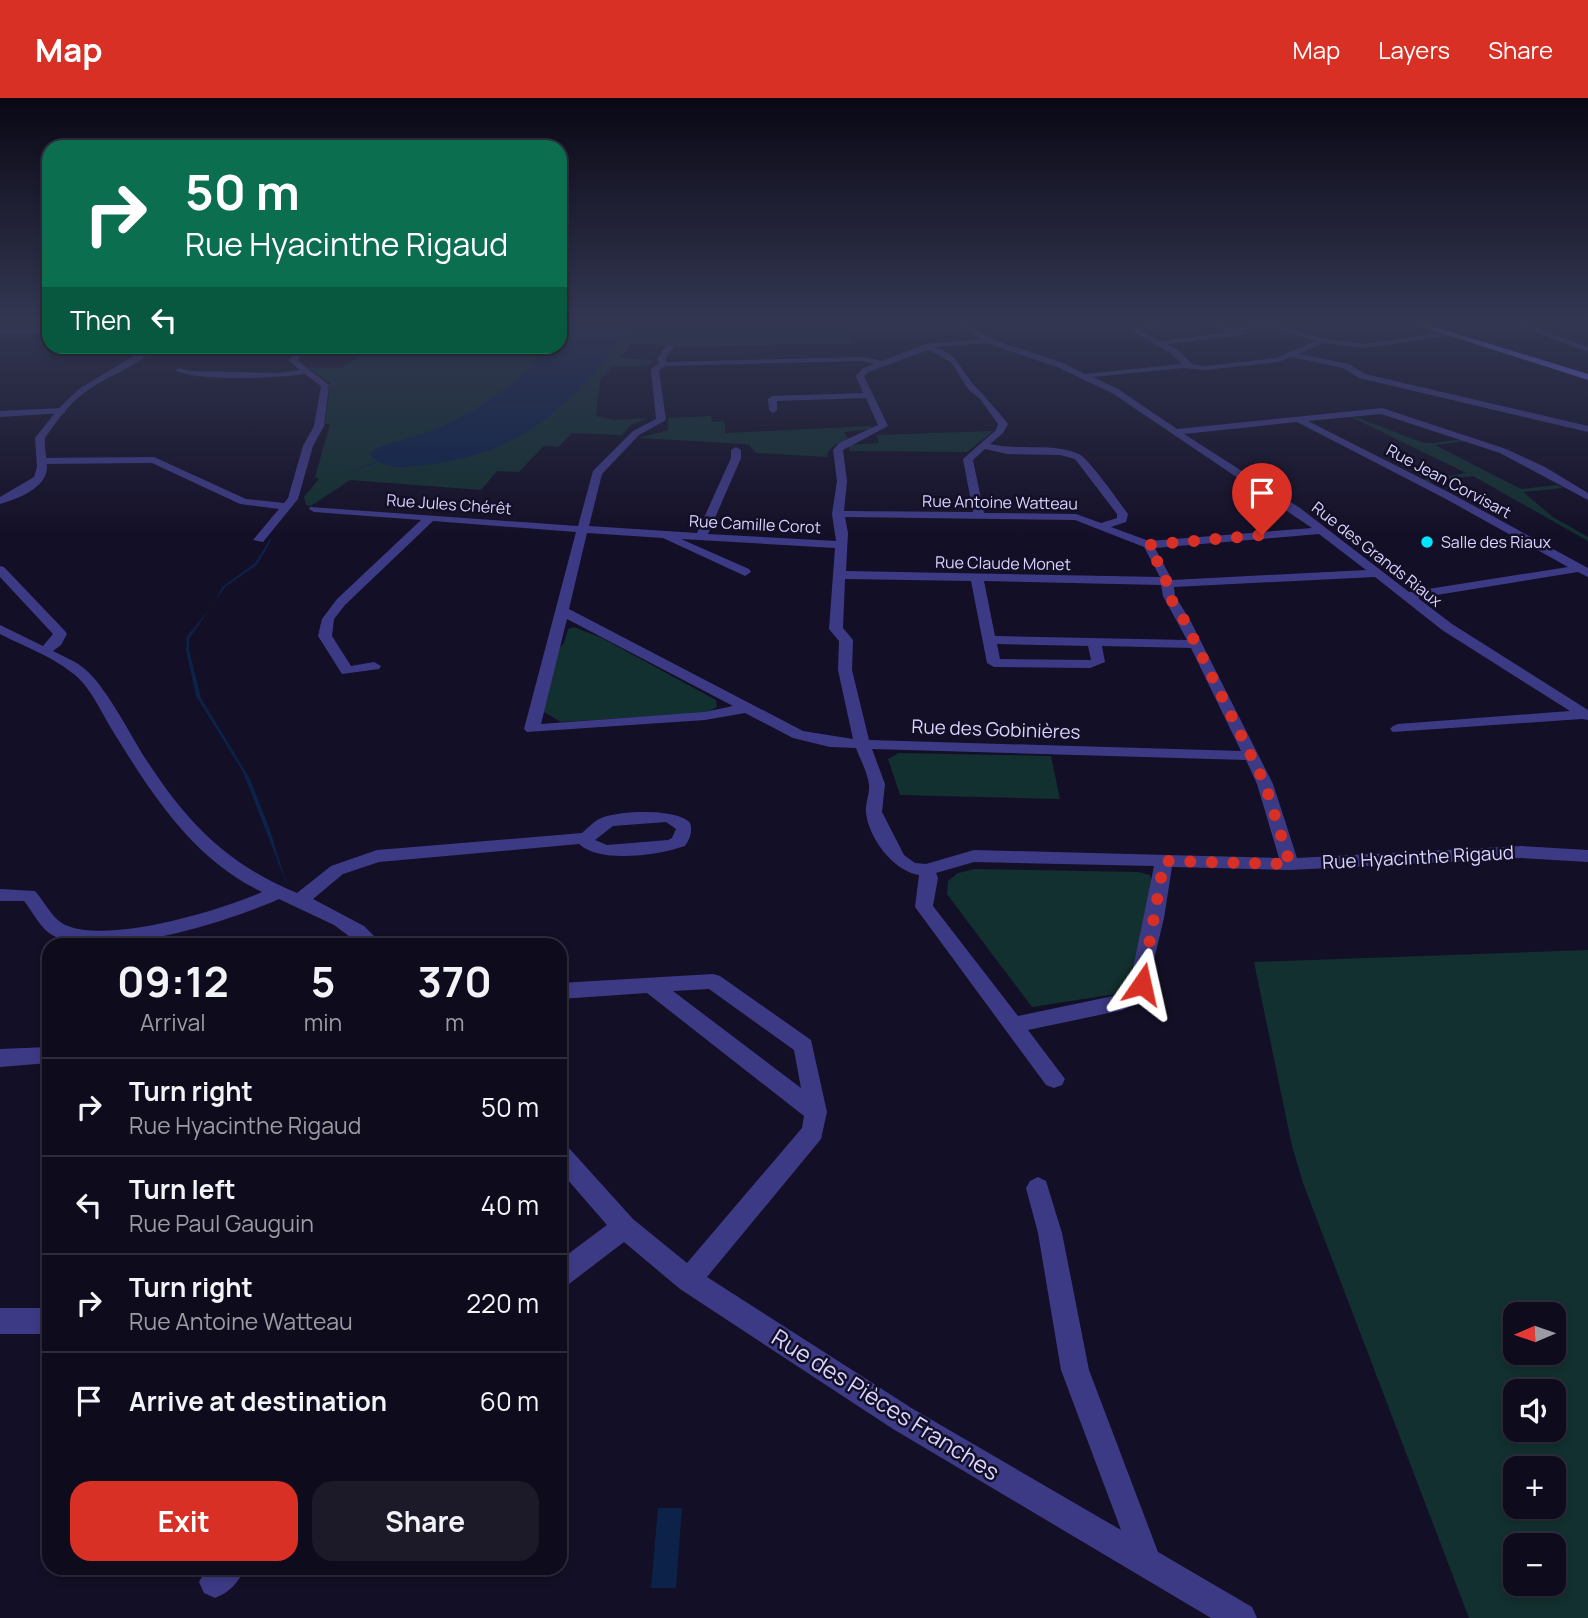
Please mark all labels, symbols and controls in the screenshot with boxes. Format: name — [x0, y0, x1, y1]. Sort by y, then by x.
text: Map — [35, 27, 103, 72]
text: Map — [1293, 33, 1340, 66]
text: Layers — [1378, 33, 1450, 66]
text: Share — [1488, 33, 1553, 66]
text: 50 m — [185, 158, 300, 225]
icon: right — [70, 168, 161, 259]
text: Rue Hyacinthe Rigaud — [185, 222, 508, 266]
icon: left — [145, 301, 183, 339]
text: Then — [70, 302, 131, 338]
street label: Rue Jean Corvisart — [1383, 439, 1515, 523]
pin — [1232, 463, 1292, 535]
icon: arrive — [1243, 474, 1281, 512]
street label: Rue Jules Chérêt — [386, 489, 512, 519]
street label: Rue Antoine Watteau — [922, 490, 1078, 514]
street label: Rue des Grands Riaux — [1307, 496, 1447, 612]
street label: Rue Camille Corot — [688, 510, 822, 538]
place label: Salle des Riaux — [1441, 531, 1551, 553]
marker: Salle des Riaux — [1419, 534, 1435, 550]
street label: Rue Claude Monet — [935, 551, 1071, 575]
street label: Rue des Gobinières — [911, 713, 1081, 745]
street label: Rue Hyacinthe Rigaud — [1321, 839, 1515, 875]
position arrow — [1105, 947, 1179, 1021]
text: 09:12 — [117, 952, 229, 1010]
text: 5 — [311, 952, 335, 1010]
text: 370 — [417, 952, 492, 1010]
text: Arrival — [140, 1006, 206, 1038]
text: min — [304, 1006, 342, 1038]
text: m — [445, 1006, 464, 1038]
text: Turn right — [129, 1073, 253, 1109]
icon: right — [70, 1088, 108, 1126]
text: 50 m — [481, 1089, 539, 1125]
text: Rue Hyacinthe Rigaud — [129, 1109, 361, 1141]
text: Turn left — [129, 1171, 236, 1207]
icon: left — [70, 1186, 108, 1224]
text: 40 m — [481, 1187, 539, 1223]
text: Rue Paul Gauguin — [129, 1207, 314, 1239]
text: Turn right — [129, 1269, 253, 1305]
icon: right — [70, 1284, 108, 1322]
text: 220 m — [466, 1285, 539, 1321]
north arrow — [1503, 1302, 1566, 1365]
map controls — [1503, 1302, 1566, 1596]
text: Rue Antoine Watteau — [129, 1305, 353, 1337]
street label: Rue des Pièces Franches — [766, 1321, 1006, 1487]
button: sound — [1503, 1379, 1566, 1442]
icon: arrive — [70, 1382, 108, 1420]
text: Arrive at destination — [129, 1383, 387, 1419]
text: 60 m — [480, 1383, 539, 1419]
button: + — [1503, 1456, 1566, 1519]
button: Exit — [70, 1481, 298, 1561]
button: Share — [312, 1481, 539, 1561]
button: − — [1503, 1533, 1566, 1596]

